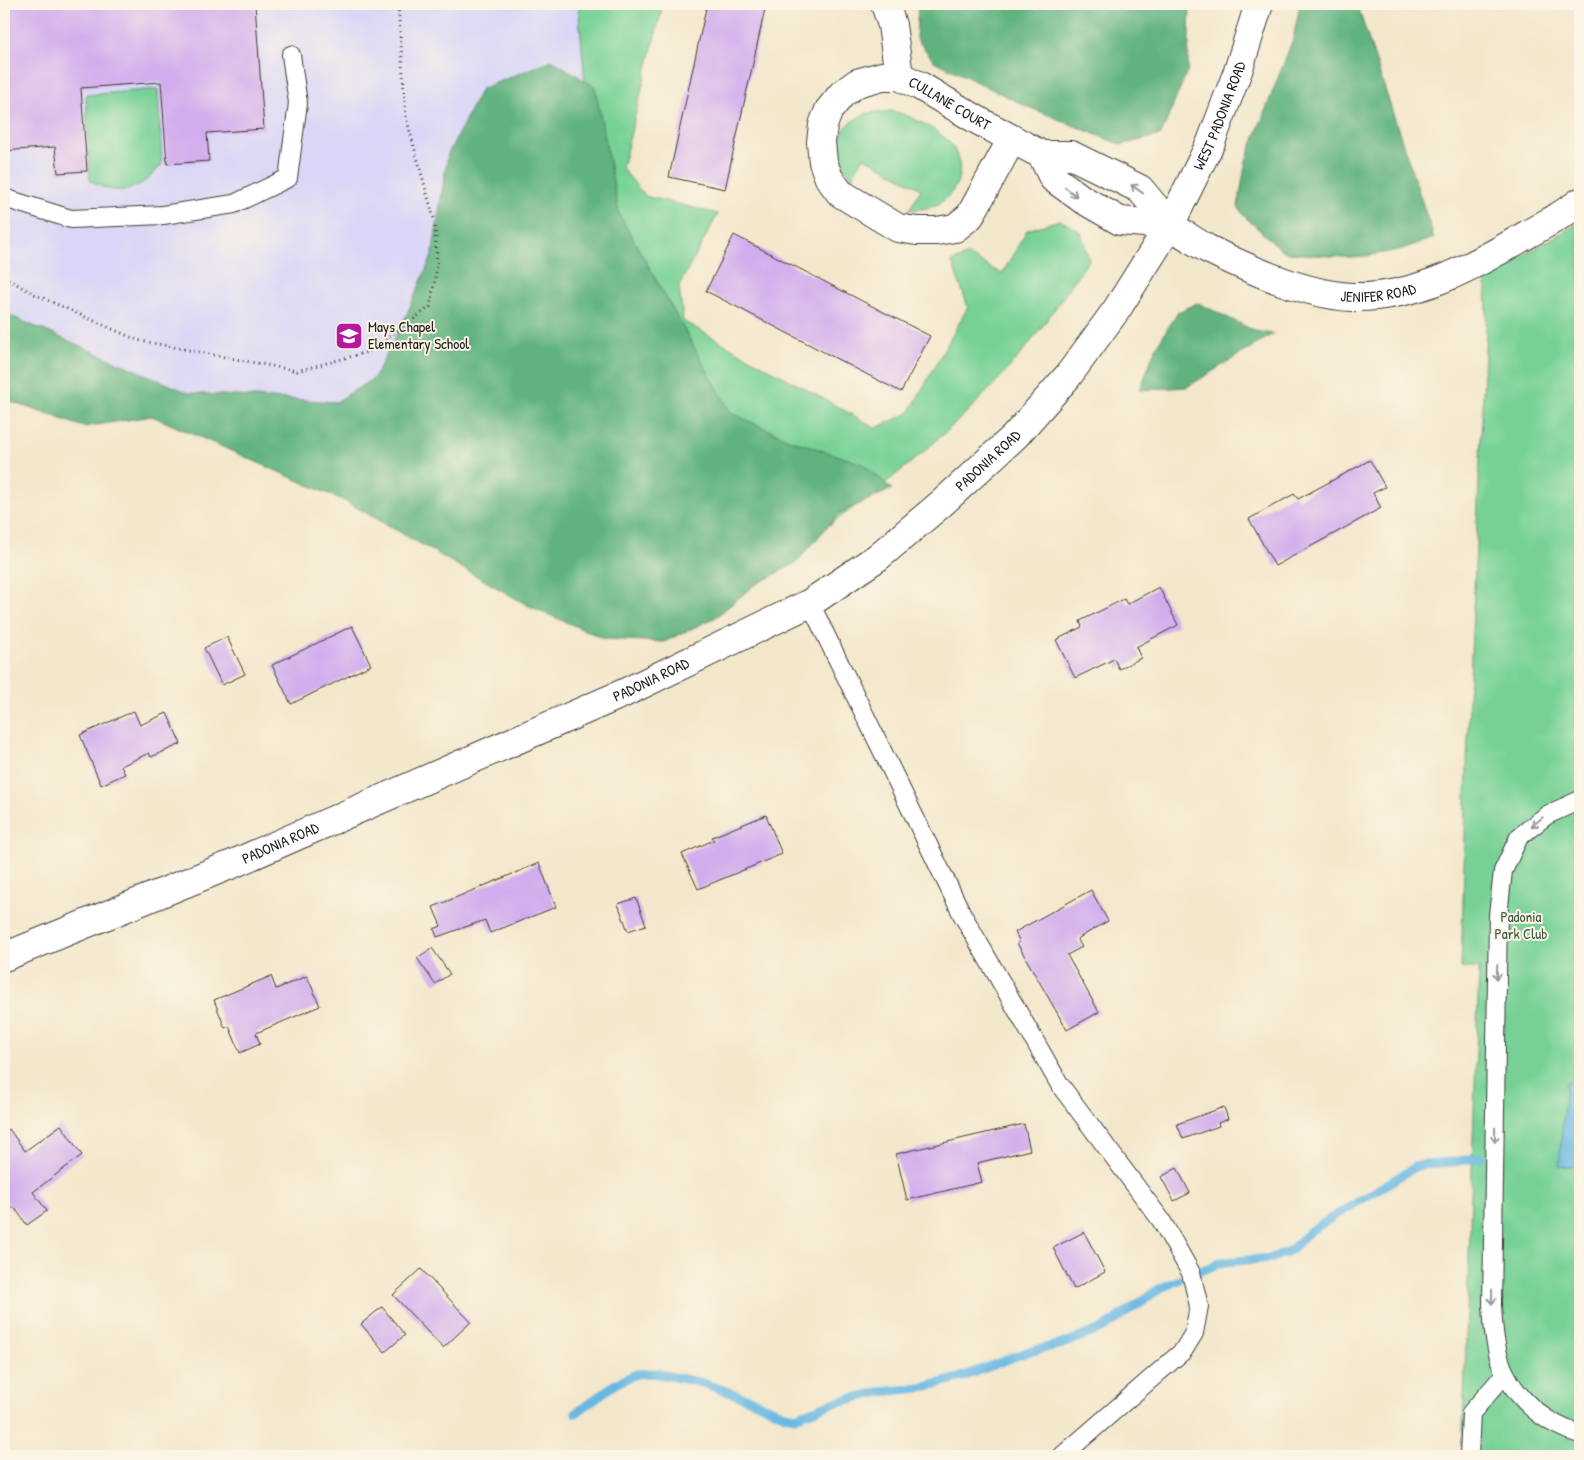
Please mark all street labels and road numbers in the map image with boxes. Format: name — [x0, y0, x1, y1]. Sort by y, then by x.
street label: WEST PADONIA ROAD — [1188, 58, 1251, 173]
street label: CULLANE COURT — [905, 71, 995, 136]
street label: JENIFER ROAD — [1340, 277, 1419, 307]
street label: PADONIA ROAD — [951, 425, 1026, 496]
street label: PADONIA ROAD — [610, 652, 693, 707]
street label: PADONIA ROAD — [239, 816, 323, 869]

